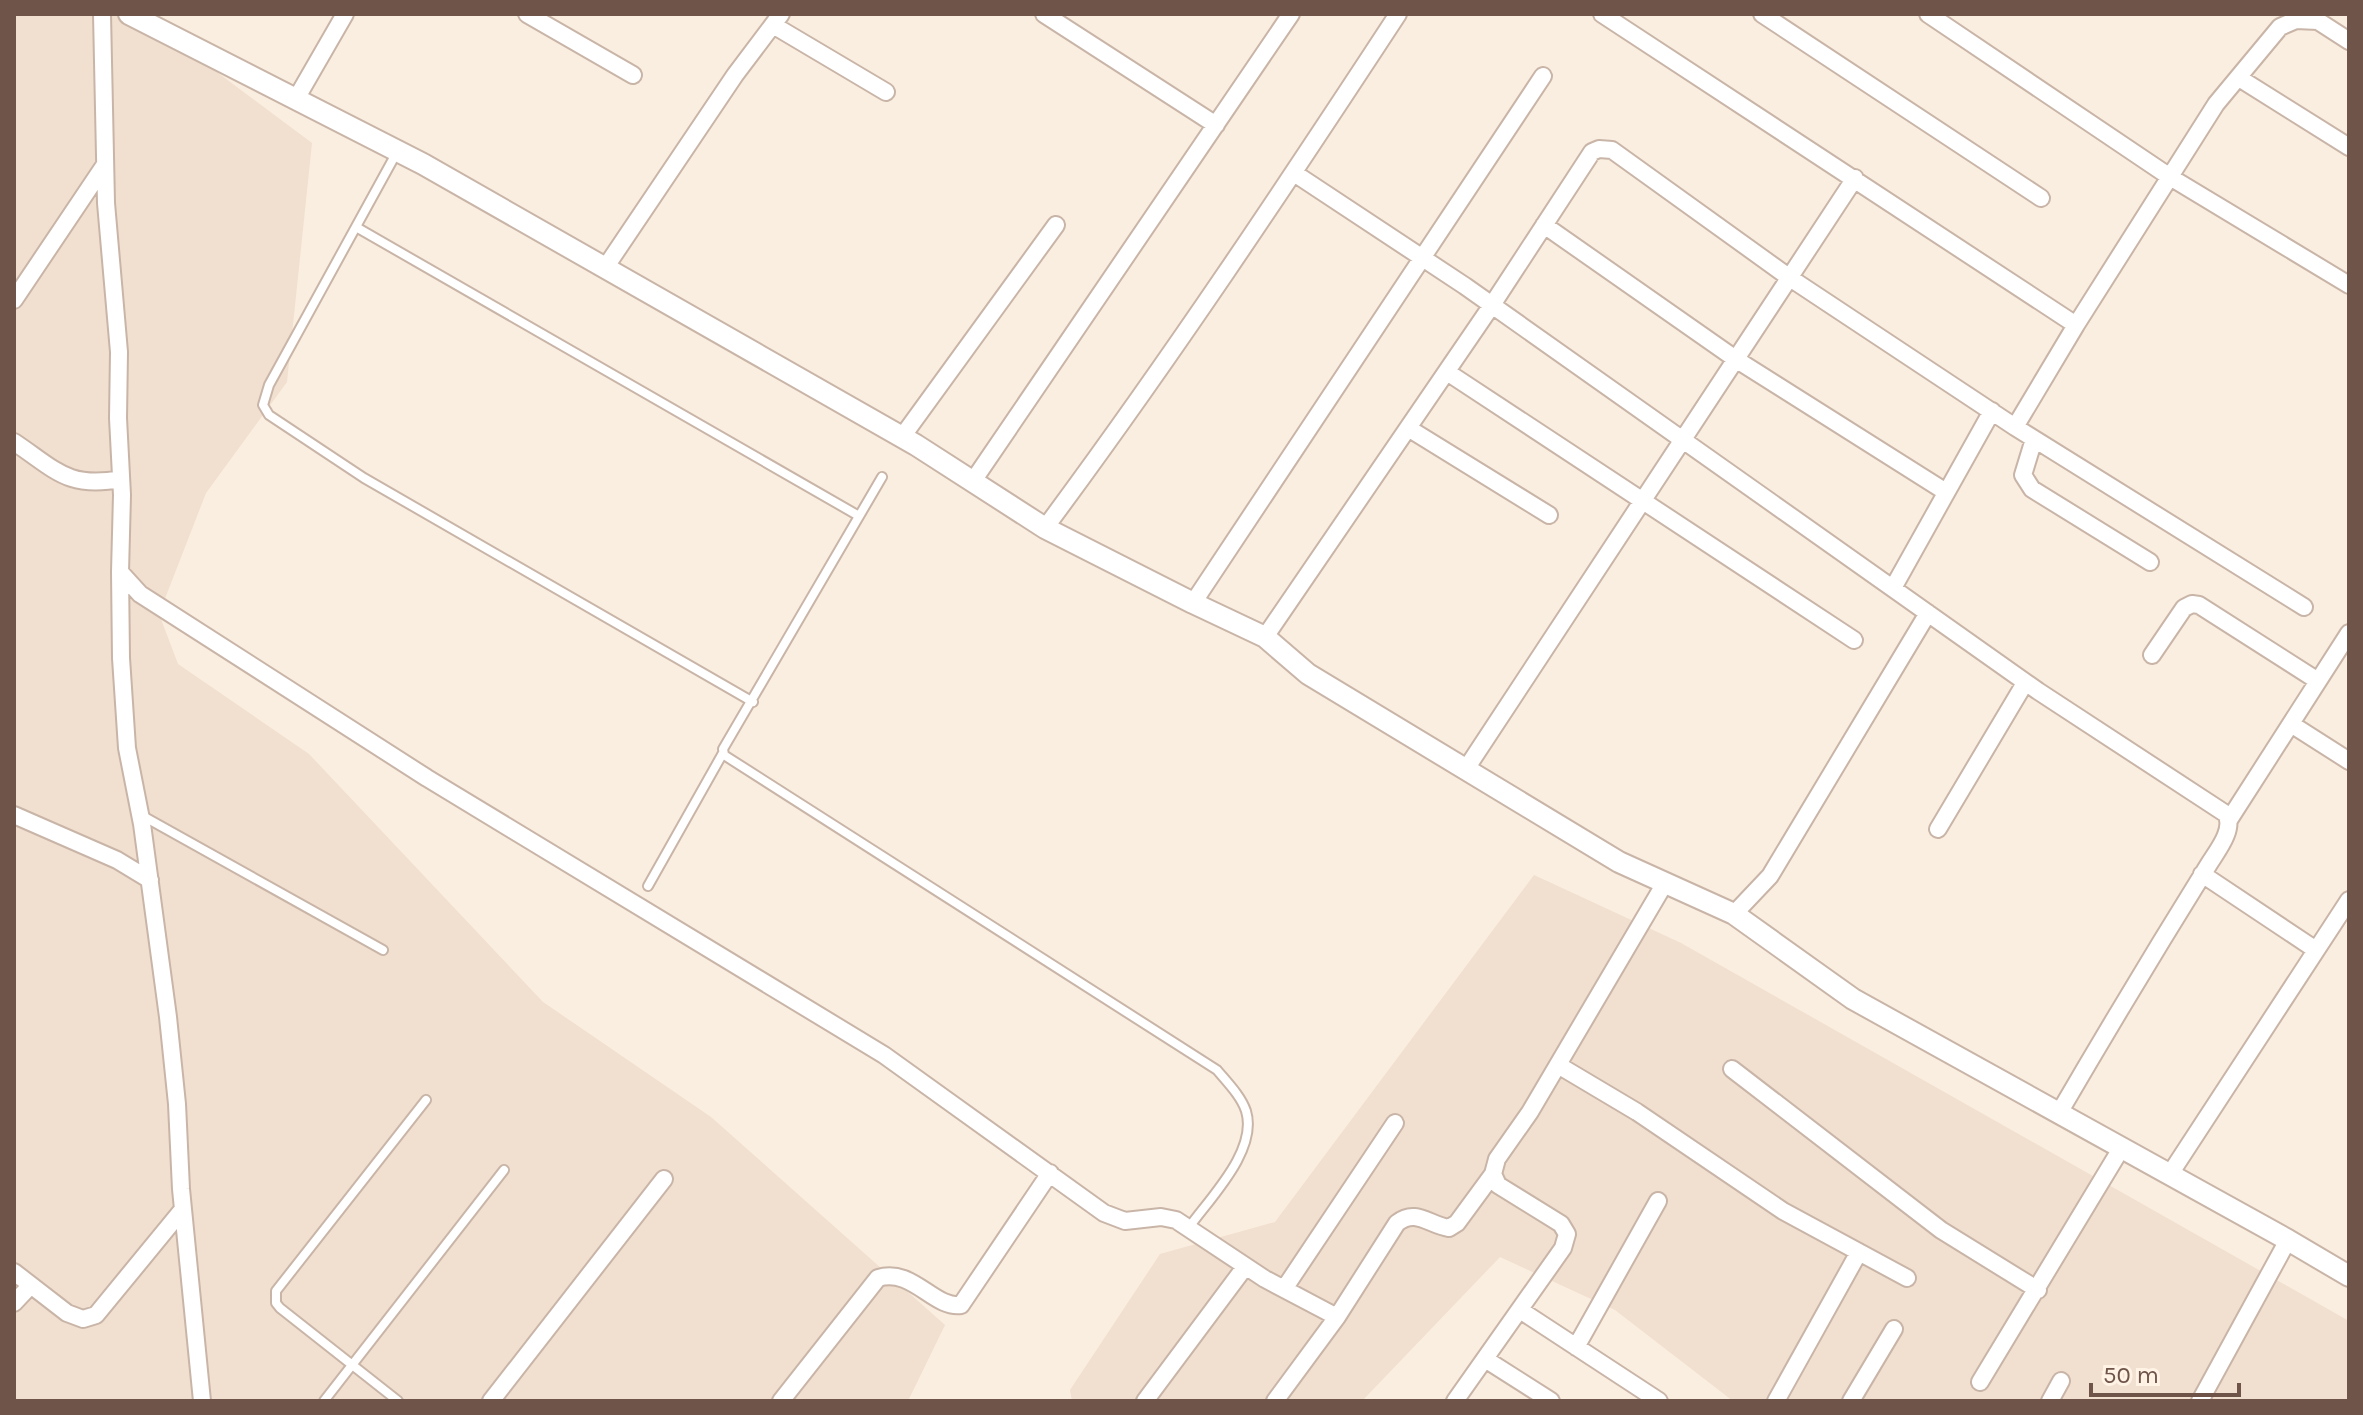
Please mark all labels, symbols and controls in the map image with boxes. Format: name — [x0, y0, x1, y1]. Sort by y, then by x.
scale bar — [2091, 1347, 2239, 1397]
text: 50 m — [2103, 1361, 2159, 1389]

